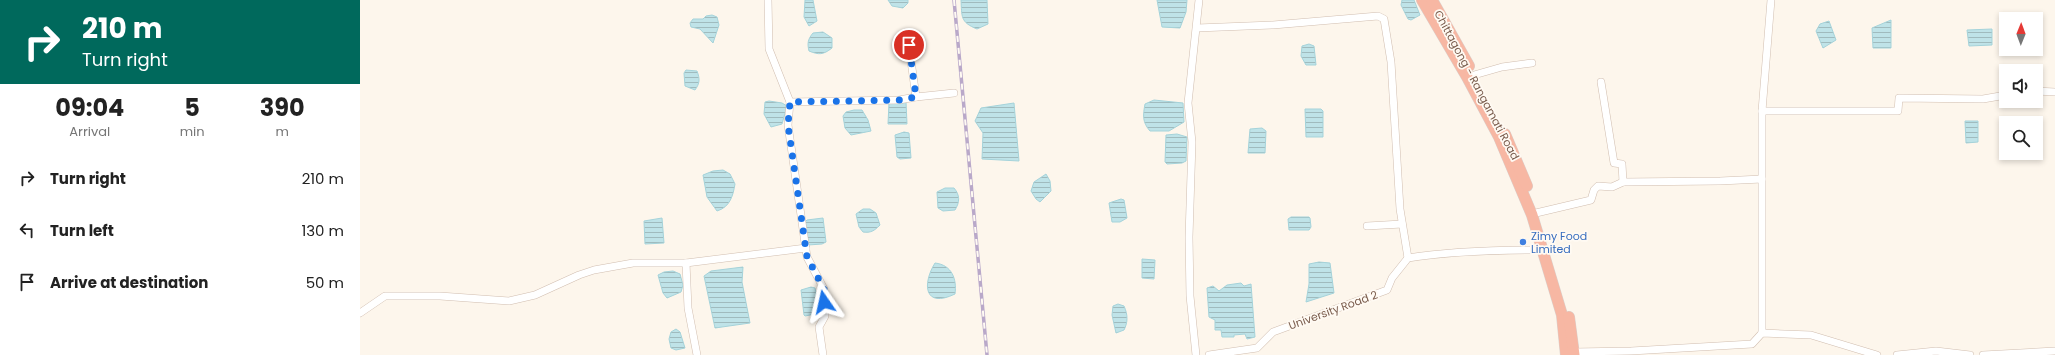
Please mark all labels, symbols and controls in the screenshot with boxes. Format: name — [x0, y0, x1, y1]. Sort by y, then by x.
street label: Chittagong - Rangamati Road — [1431, 7, 1523, 163]
text: 210 m — [82, 9, 162, 48]
north arrow — [1999, 12, 2043, 56]
map controls — [1999, 12, 2043, 160]
icon: right — [16, 16, 68, 68]
pin — [892, 28, 926, 62]
icon: arrive — [898, 34, 920, 56]
text: Turn right — [82, 47, 168, 72]
button: sound — [1999, 64, 2043, 108]
text: 09:04 — [55, 91, 124, 124]
text: 5 — [184, 91, 200, 124]
text: 390 — [260, 91, 305, 124]
button: search — [1999, 116, 2043, 160]
text: Arrival — [69, 122, 110, 141]
text: min — [180, 122, 205, 141]
text: m — [276, 122, 289, 141]
icon: right — [16, 167, 38, 189]
text: Turn right — [50, 168, 126, 189]
text: 210 m — [302, 168, 344, 189]
icon: left — [16, 219, 38, 241]
text: Turn left — [50, 220, 114, 241]
text: 130 m — [301, 220, 344, 241]
place label: Zimy Food Limited — [1531, 228, 1587, 257]
marker: Zimy Food Limited — [1518, 237, 1528, 247]
icon: arrive — [16, 271, 38, 293]
text: Arrive at destination — [50, 272, 208, 293]
text: 50 m — [306, 272, 344, 293]
position arrow — [803, 281, 845, 323]
street label: University Road 2 — [1286, 286, 1380, 334]

